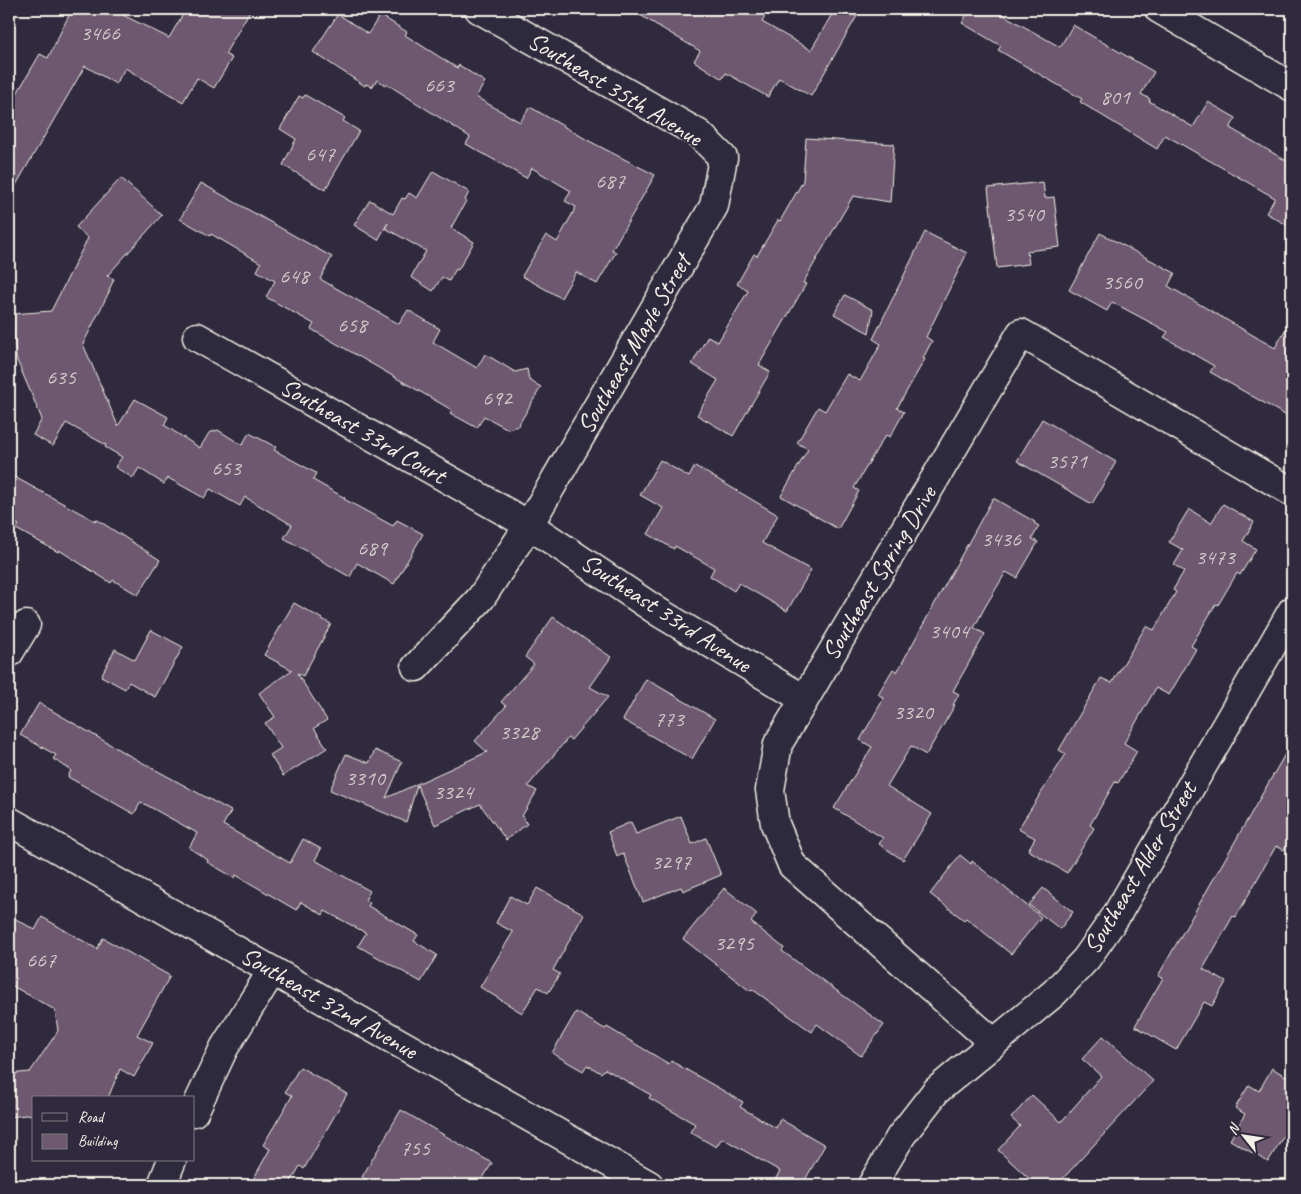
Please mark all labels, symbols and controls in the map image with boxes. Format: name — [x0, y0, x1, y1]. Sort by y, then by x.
house number: 3466 — [80, 19, 121, 47]
street label: Southeast 35th Avenue — [522, 24, 709, 154]
house number: 663 — [424, 71, 456, 99]
house number: 801 — [1100, 83, 1131, 111]
house number: 647 — [305, 140, 336, 168]
house number: 687 — [595, 167, 626, 195]
house number: 3540 — [1004, 200, 1046, 228]
street label: Southeast Maple Street — [570, 246, 700, 439]
house number: 648 — [279, 262, 311, 290]
house number: 3560 — [1102, 268, 1144, 296]
house number: 658 — [337, 311, 369, 339]
house number: 635 — [46, 363, 77, 391]
street label: Southeast 33rd Court — [274, 371, 454, 493]
house number: 692 — [482, 384, 514, 412]
house number: 3571 — [1047, 447, 1088, 475]
house number: 653 — [211, 454, 243, 482]
street label: Southeast Spring Drive — [814, 479, 945, 666]
house number: 3436 — [981, 525, 1022, 553]
house number: 689 — [357, 534, 389, 562]
house number: 3473 — [1195, 543, 1237, 571]
street label: Southeast 33rd Avenue — [575, 546, 759, 681]
house number: 3404 — [929, 617, 971, 645]
house number: 3320 — [893, 698, 935, 726]
house number: 773 — [654, 705, 686, 733]
house number: 3328 — [499, 718, 541, 746]
house number: 3310 — [345, 764, 387, 792]
street label: Southeast Alder Street — [1076, 774, 1205, 960]
house number: 3324 — [433, 778, 475, 806]
house number: 3297 — [651, 848, 692, 876]
house number: 3295 — [714, 929, 755, 957]
street label: Southeast 32nd Avenue — [235, 939, 425, 1067]
house number: 667 — [26, 946, 57, 974]
legend — [32, 1096, 195, 1162]
text: Road — [78, 1108, 105, 1127]
north arrow — [1218, 1112, 1268, 1162]
text: N — [1224, 1120, 1244, 1138]
text: Building — [78, 1132, 118, 1151]
house number: 755 — [400, 1134, 431, 1162]

